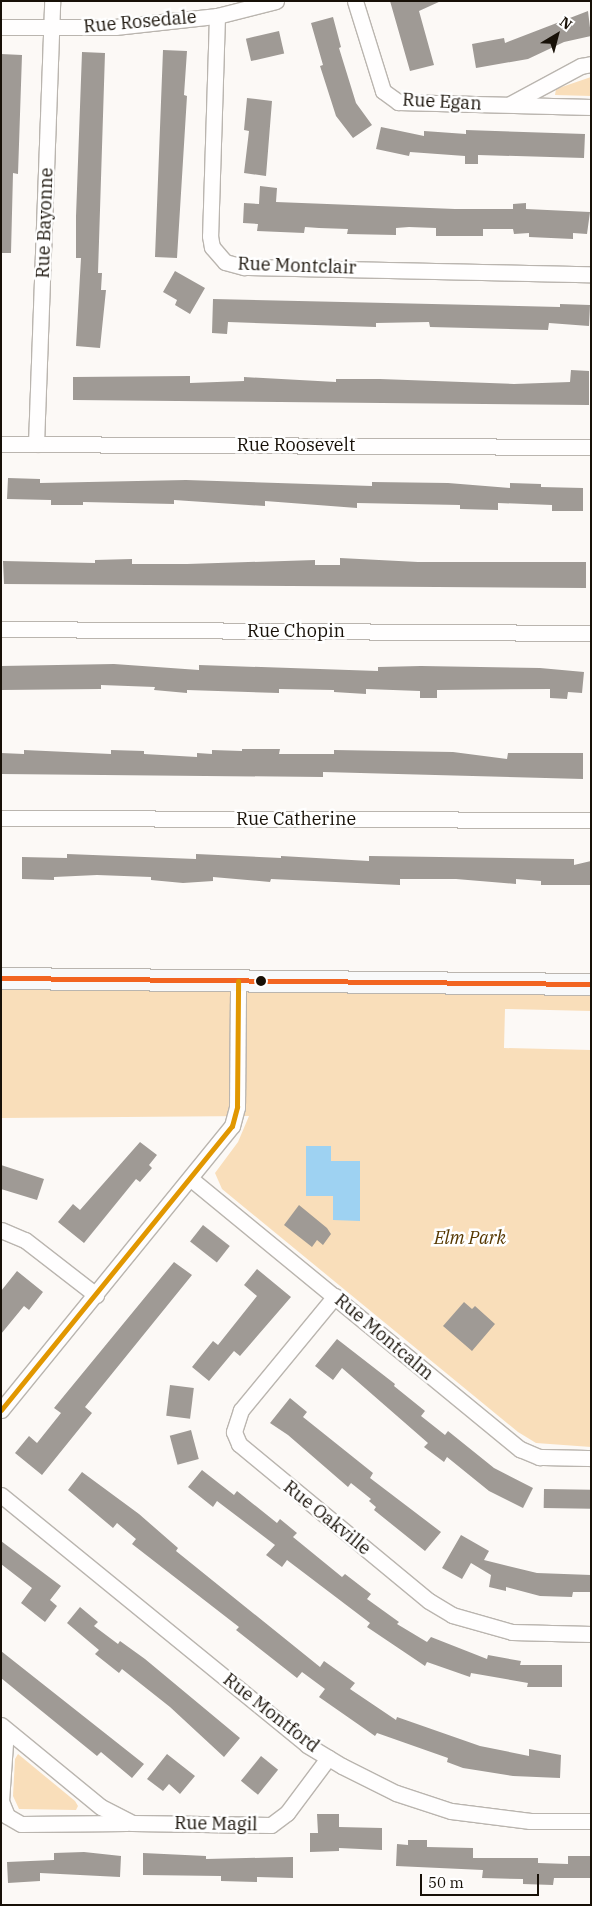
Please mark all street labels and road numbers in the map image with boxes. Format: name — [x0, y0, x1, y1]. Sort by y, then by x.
street label: Rue Rosedale — [83, 6, 197, 38]
street label: Rue Egan — [402, 89, 482, 115]
street label: Rue Bayonne — [32, 167, 58, 279]
street label: Rue Montclair — [237, 253, 357, 279]
street label: Rue Roosevelt — [237, 434, 355, 456]
street label: Rue Chopin — [247, 620, 345, 642]
street label: Rue Catherine — [236, 808, 356, 830]
street label: Rue Montcalm — [330, 1289, 438, 1385]
street label: Rue Oakville — [279, 1476, 375, 1560]
street label: Rue Montford — [219, 1669, 323, 1757]
street label: Rue Magil — [174, 1812, 258, 1836]

